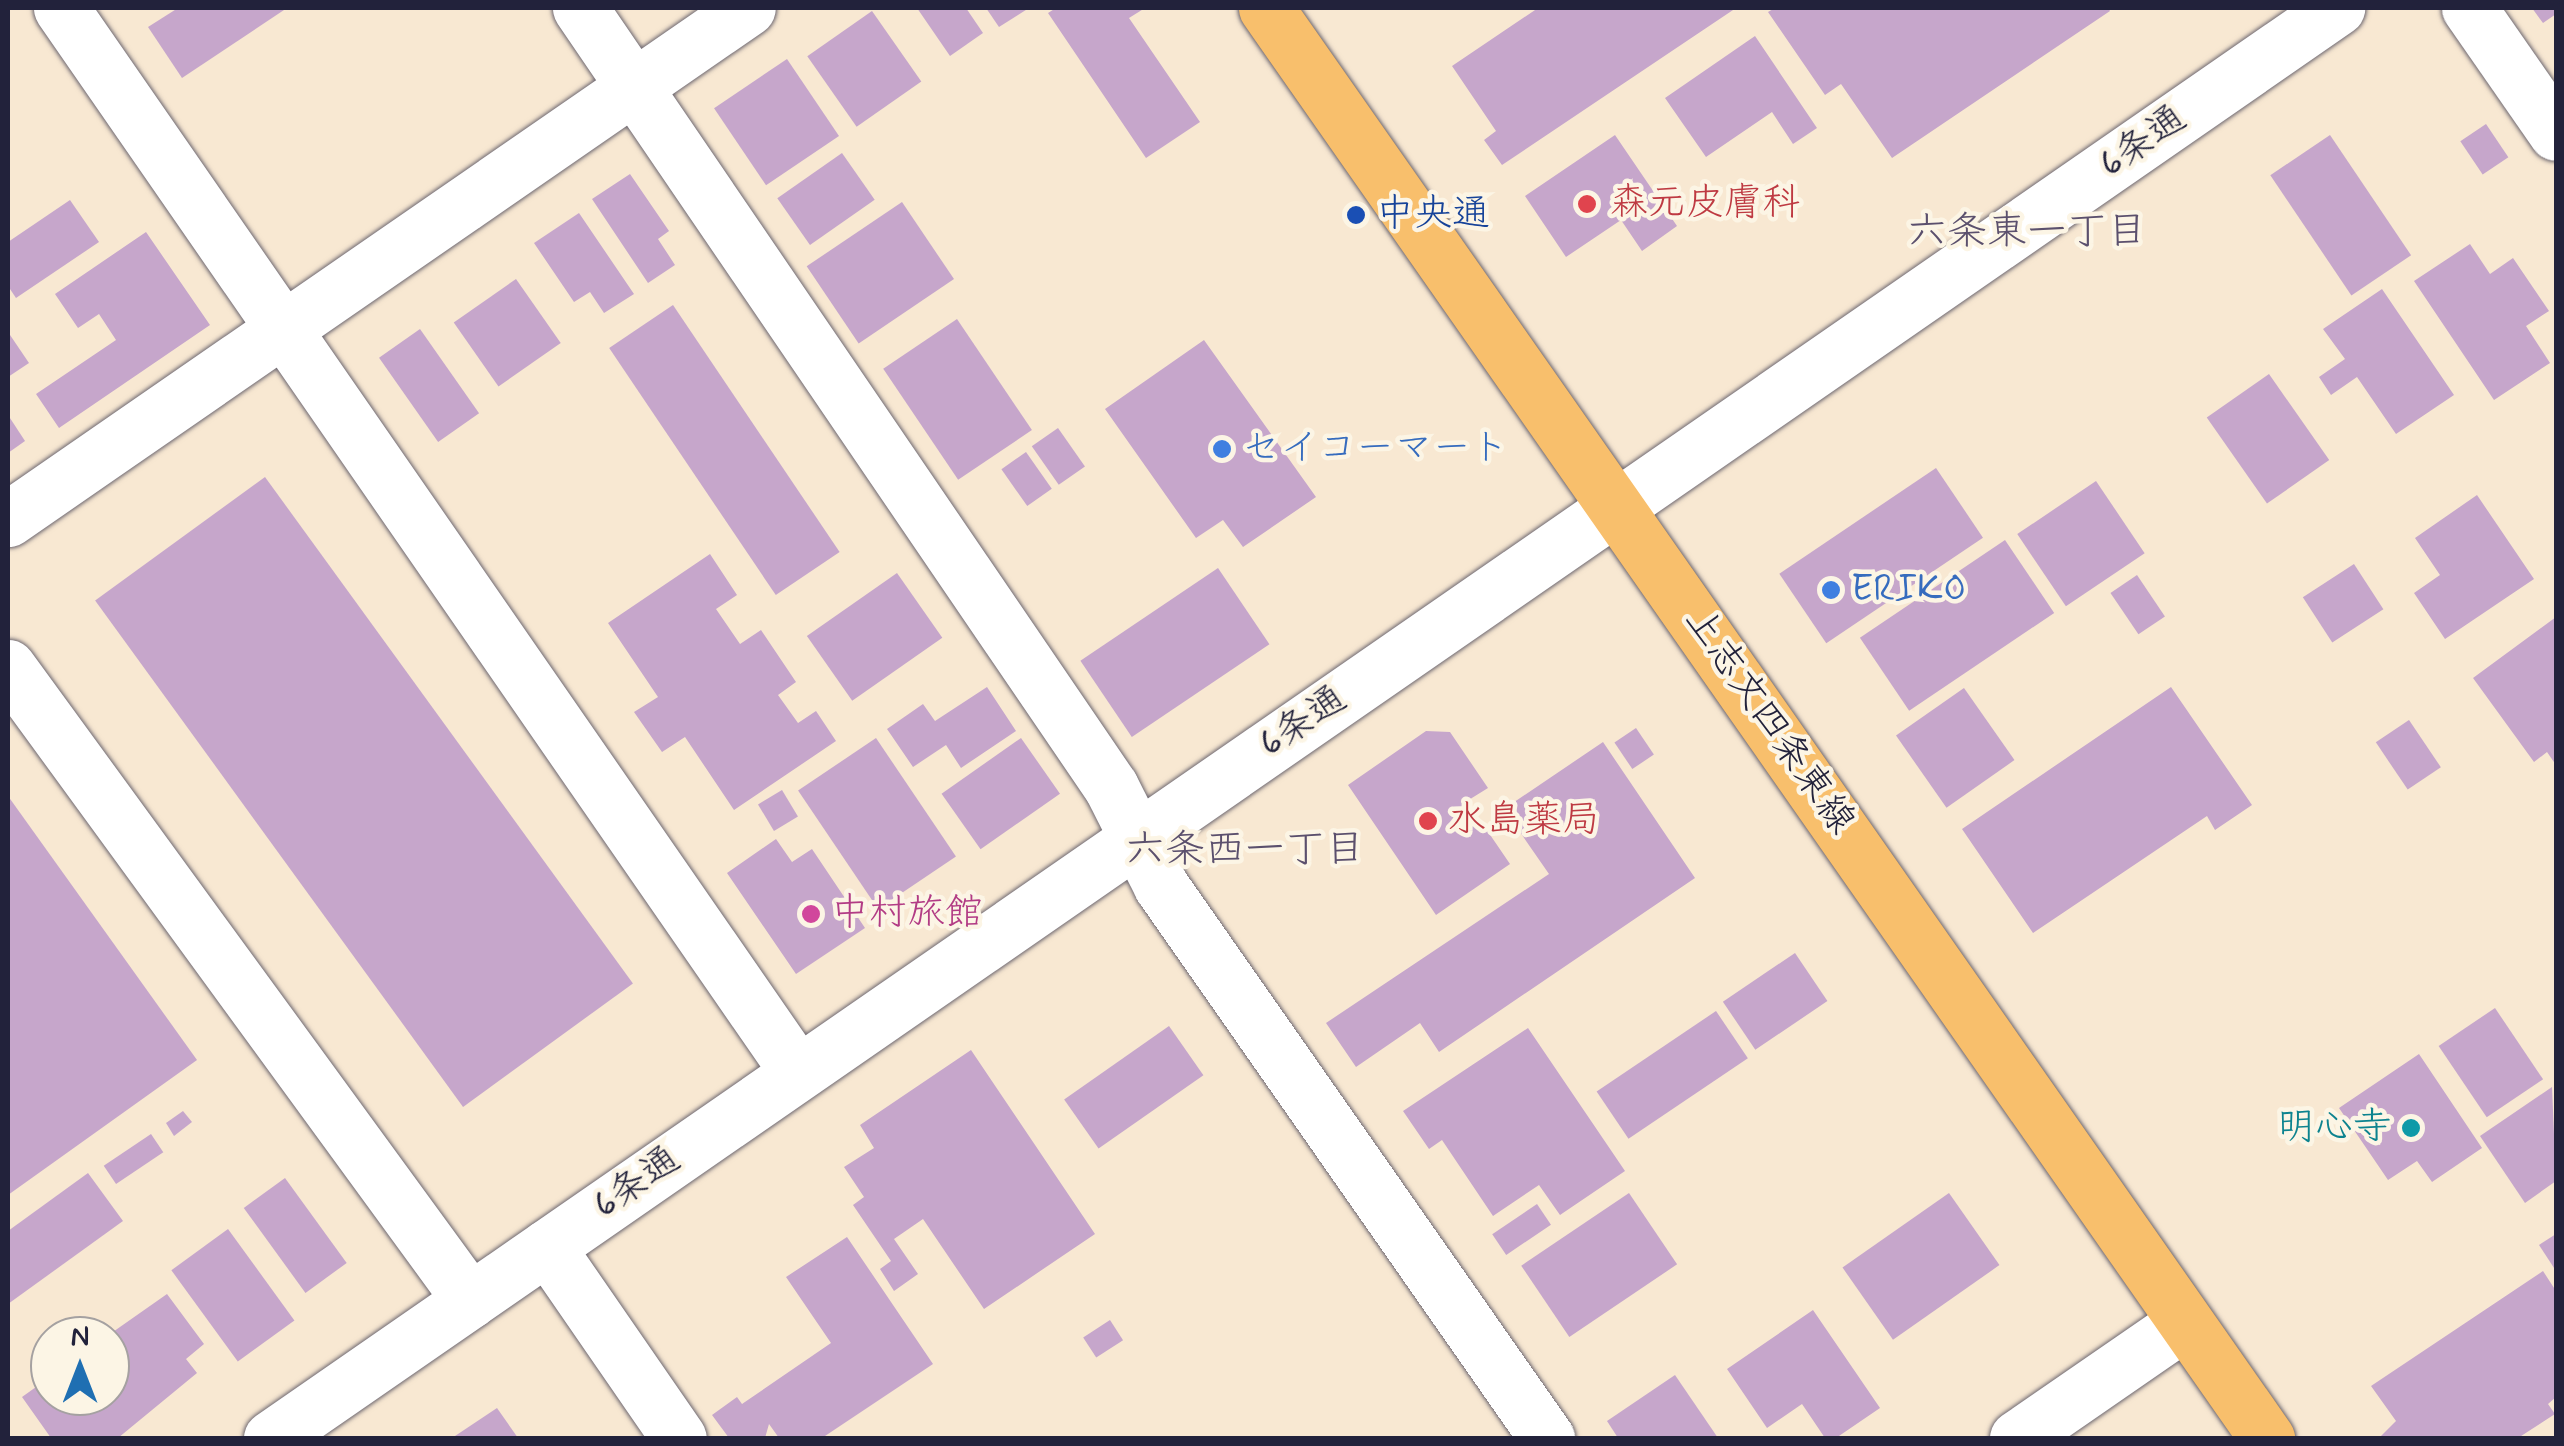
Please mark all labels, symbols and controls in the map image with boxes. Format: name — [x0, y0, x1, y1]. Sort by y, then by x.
street label: 6条通 — [2091, 96, 2195, 188]
place label: 森元皮膚科 — [1610, 181, 1800, 227]
marker: 森元皮膚科 — [1574, 191, 1600, 217]
place label: 中央通 — [1376, 192, 1490, 238]
marker: 中央通 — [1345, 204, 1367, 226]
district label: 六条東一丁目 — [1907, 208, 2147, 256]
place label: セイコーマート — [1242, 426, 1508, 472]
marker: セイコーマート — [1211, 438, 1233, 460]
place label: ERIKO — [1851, 567, 1966, 613]
marker: ERIKO — [1820, 579, 1842, 601]
street label: 上志文四条東線 — [1674, 599, 1864, 843]
street label: 6条通 — [1251, 676, 1355, 768]
place label: 水島薬局 — [1448, 798, 1600, 844]
marker: 水島薬局 — [1417, 810, 1439, 832]
district label: 六条西一丁目 — [1125, 826, 1365, 874]
place label: 中村旅館 — [831, 891, 983, 937]
marker: 中村旅館 — [800, 903, 822, 925]
place label: 明心寺 — [2277, 1105, 2391, 1151]
marker: 明心寺 — [2400, 1117, 2422, 1139]
street label: 6条通 — [585, 1137, 689, 1229]
north arrow — [30, 1316, 130, 1416]
text: N — [71, 1319, 89, 1356]

